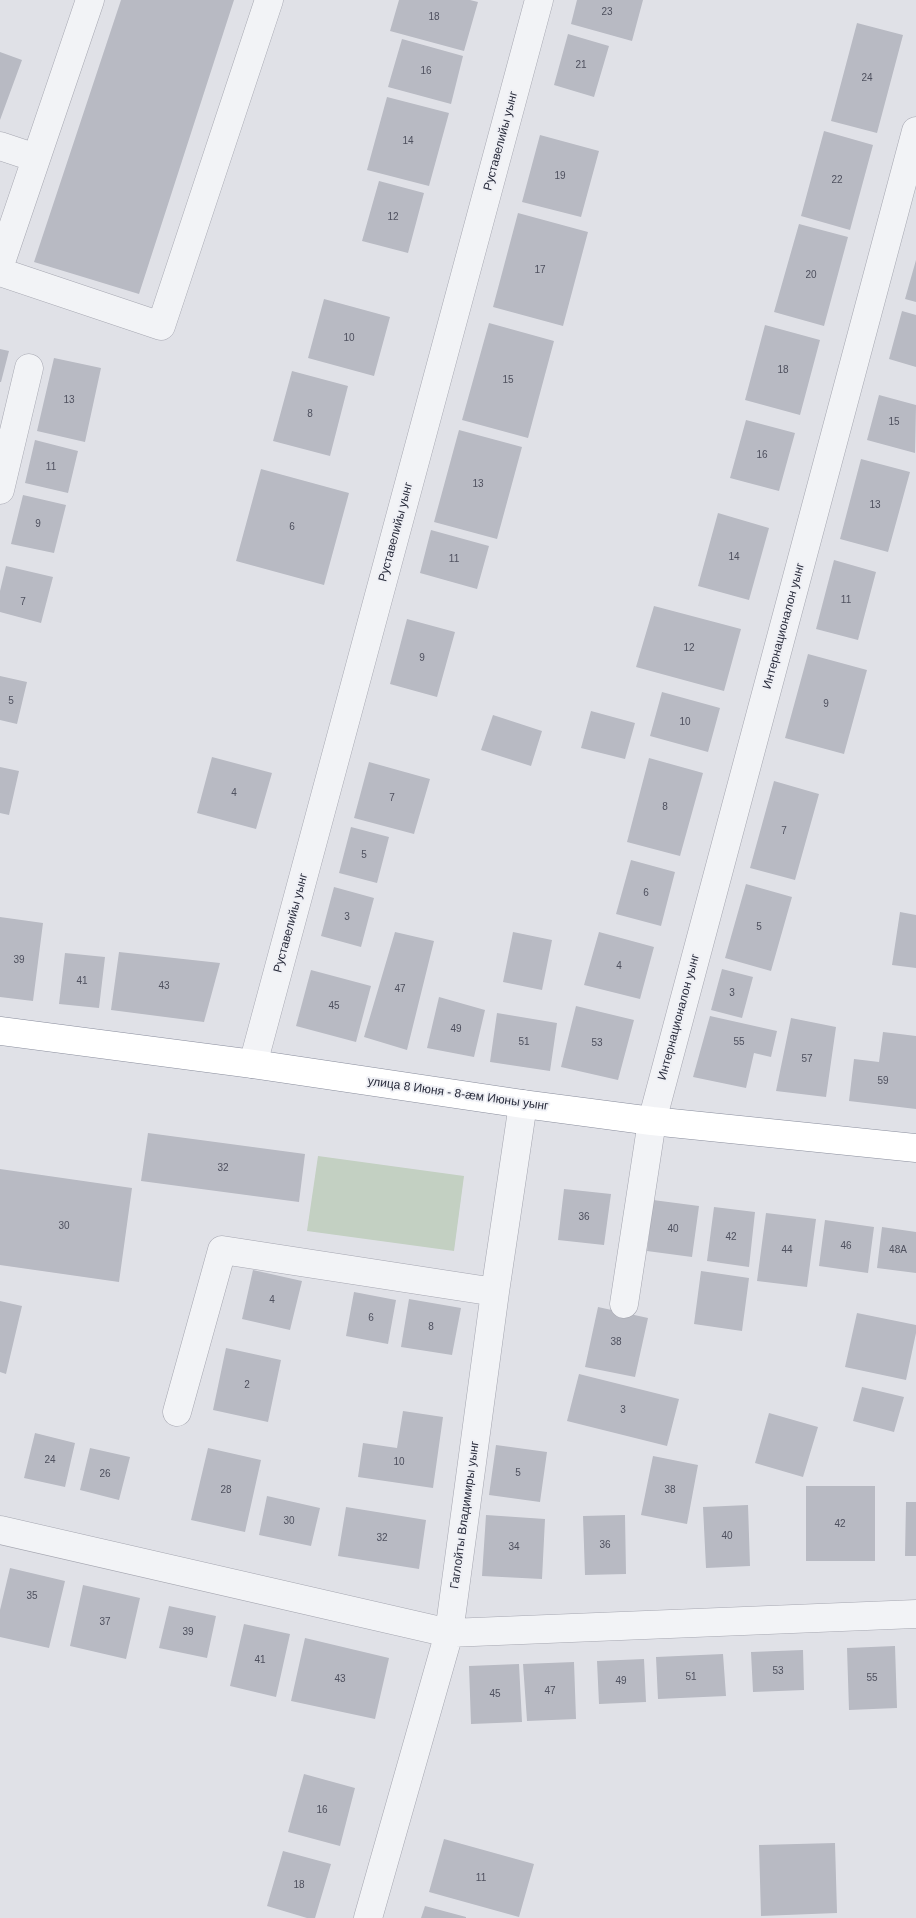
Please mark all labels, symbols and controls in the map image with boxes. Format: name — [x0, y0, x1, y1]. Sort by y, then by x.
house number: 23 — [601, 6, 613, 18]
house number: 18 — [428, 11, 440, 23]
house number: 21 — [575, 59, 587, 71]
house number: 16 — [420, 65, 432, 77]
house number: 24 — [861, 72, 873, 84]
street label: Руставелийы уынг — [481, 90, 521, 192]
house number: 14 — [402, 135, 414, 147]
house number: 19 — [554, 170, 566, 182]
house number: 22 — [831, 174, 843, 186]
house number: 12 — [387, 211, 399, 223]
house number: 17 — [534, 264, 546, 276]
house number: 20 — [805, 269, 817, 281]
house number: 10 — [343, 332, 355, 344]
house number: 18 — [777, 364, 789, 376]
house number: 15 — [502, 374, 514, 386]
house number: 13 — [63, 394, 75, 406]
house number: 8 — [307, 408, 313, 420]
house number: 15 — [888, 416, 900, 428]
house number: 16 — [756, 449, 768, 461]
house number: 11 — [46, 461, 56, 473]
house number: 13 — [472, 478, 484, 490]
street label: Руставелийы уынг — [376, 481, 416, 583]
house number: 13 — [869, 499, 881, 511]
house number: 9 — [35, 518, 41, 530]
house number: 6 — [289, 521, 295, 533]
house number: 14 — [728, 551, 740, 563]
house number: 11 — [449, 553, 459, 565]
street label: Интернационалон уынг — [760, 561, 808, 691]
house number: 11 — [841, 594, 851, 606]
house number: 7 — [20, 596, 26, 608]
house number: 12 — [683, 642, 695, 654]
house number: 9 — [419, 652, 425, 664]
house number: 5 — [8, 695, 14, 707]
house number: 9 — [823, 698, 829, 710]
house number: 10 — [679, 716, 691, 728]
house number: 4 — [231, 787, 237, 799]
house number: 7 — [389, 792, 395, 804]
house number: 8 — [662, 801, 668, 813]
house number: 7 — [781, 825, 787, 837]
house number: 5 — [361, 849, 367, 861]
street label: Руставелийы уынг — [271, 872, 311, 974]
house number: 6 — [643, 887, 649, 899]
house number: 3 — [344, 911, 350, 923]
house number: 5 — [756, 921, 762, 933]
street label: Интернационалон уынг — [655, 952, 703, 1082]
house number: 39 — [13, 954, 25, 966]
house number: 4 — [616, 960, 622, 972]
house number: 41 — [76, 975, 88, 987]
house number: 43 — [158, 980, 170, 992]
house number: 47 — [394, 983, 406, 995]
house number: 3 — [729, 987, 735, 999]
house number: 45 — [328, 1000, 340, 1012]
house number: 49 — [450, 1023, 462, 1035]
house number: 51 — [518, 1036, 530, 1048]
house number: 55 — [733, 1036, 745, 1048]
house number: 53 — [591, 1037, 603, 1049]
house number: 57 — [801, 1053, 813, 1065]
street label: улица 8 Июня - 8-ӕм Июны уынг — [367, 1074, 549, 1114]
house number: 59 — [877, 1075, 889, 1087]
house number: 32 — [217, 1162, 229, 1174]
house number: 36 — [578, 1211, 590, 1223]
house number: 30 — [58, 1220, 70, 1232]
house number: 40 — [667, 1223, 679, 1235]
house number: 42 — [725, 1231, 737, 1243]
house number: 46 — [840, 1240, 852, 1252]
house number: 44 — [781, 1244, 793, 1256]
house number: 48А — [889, 1244, 907, 1256]
house number: 4 — [269, 1294, 275, 1306]
house number: 6 — [368, 1312, 374, 1324]
house number: 8 — [428, 1321, 434, 1333]
house number: 38 — [610, 1336, 622, 1348]
house number: 2 — [244, 1379, 250, 1391]
house number: 3 — [620, 1404, 626, 1416]
street label: Гаглойты Владимиры уынг — [447, 1440, 483, 1590]
house number: 24 — [44, 1454, 56, 1466]
house number: 10 — [393, 1456, 405, 1468]
house number: 5 — [515, 1467, 521, 1479]
house number: 26 — [99, 1468, 111, 1480]
house number: 28 — [220, 1484, 232, 1496]
house number: 38 — [664, 1484, 676, 1496]
house number: 30 — [283, 1515, 295, 1527]
house number: 42 — [834, 1518, 846, 1530]
house number: 40 — [721, 1530, 733, 1542]
house number: 32 — [376, 1532, 388, 1544]
house number: 36 — [599, 1539, 611, 1551]
house number: 34 — [508, 1541, 520, 1553]
house number: 35 — [26, 1590, 38, 1602]
house number: 37 — [99, 1616, 111, 1628]
house number: 39 — [182, 1626, 194, 1638]
house number: 41 — [254, 1654, 266, 1666]
house number: 53 — [772, 1665, 784, 1677]
house number: 51 — [685, 1671, 697, 1683]
house number: 55 — [866, 1672, 878, 1684]
house number: 43 — [334, 1673, 346, 1685]
house number: 49 — [615, 1675, 627, 1687]
house number: 47 — [544, 1685, 556, 1697]
house number: 45 — [489, 1688, 501, 1700]
house number: 16 — [316, 1804, 328, 1816]
house number: 11 — [476, 1872, 486, 1884]
house number: 18 — [293, 1879, 305, 1891]

